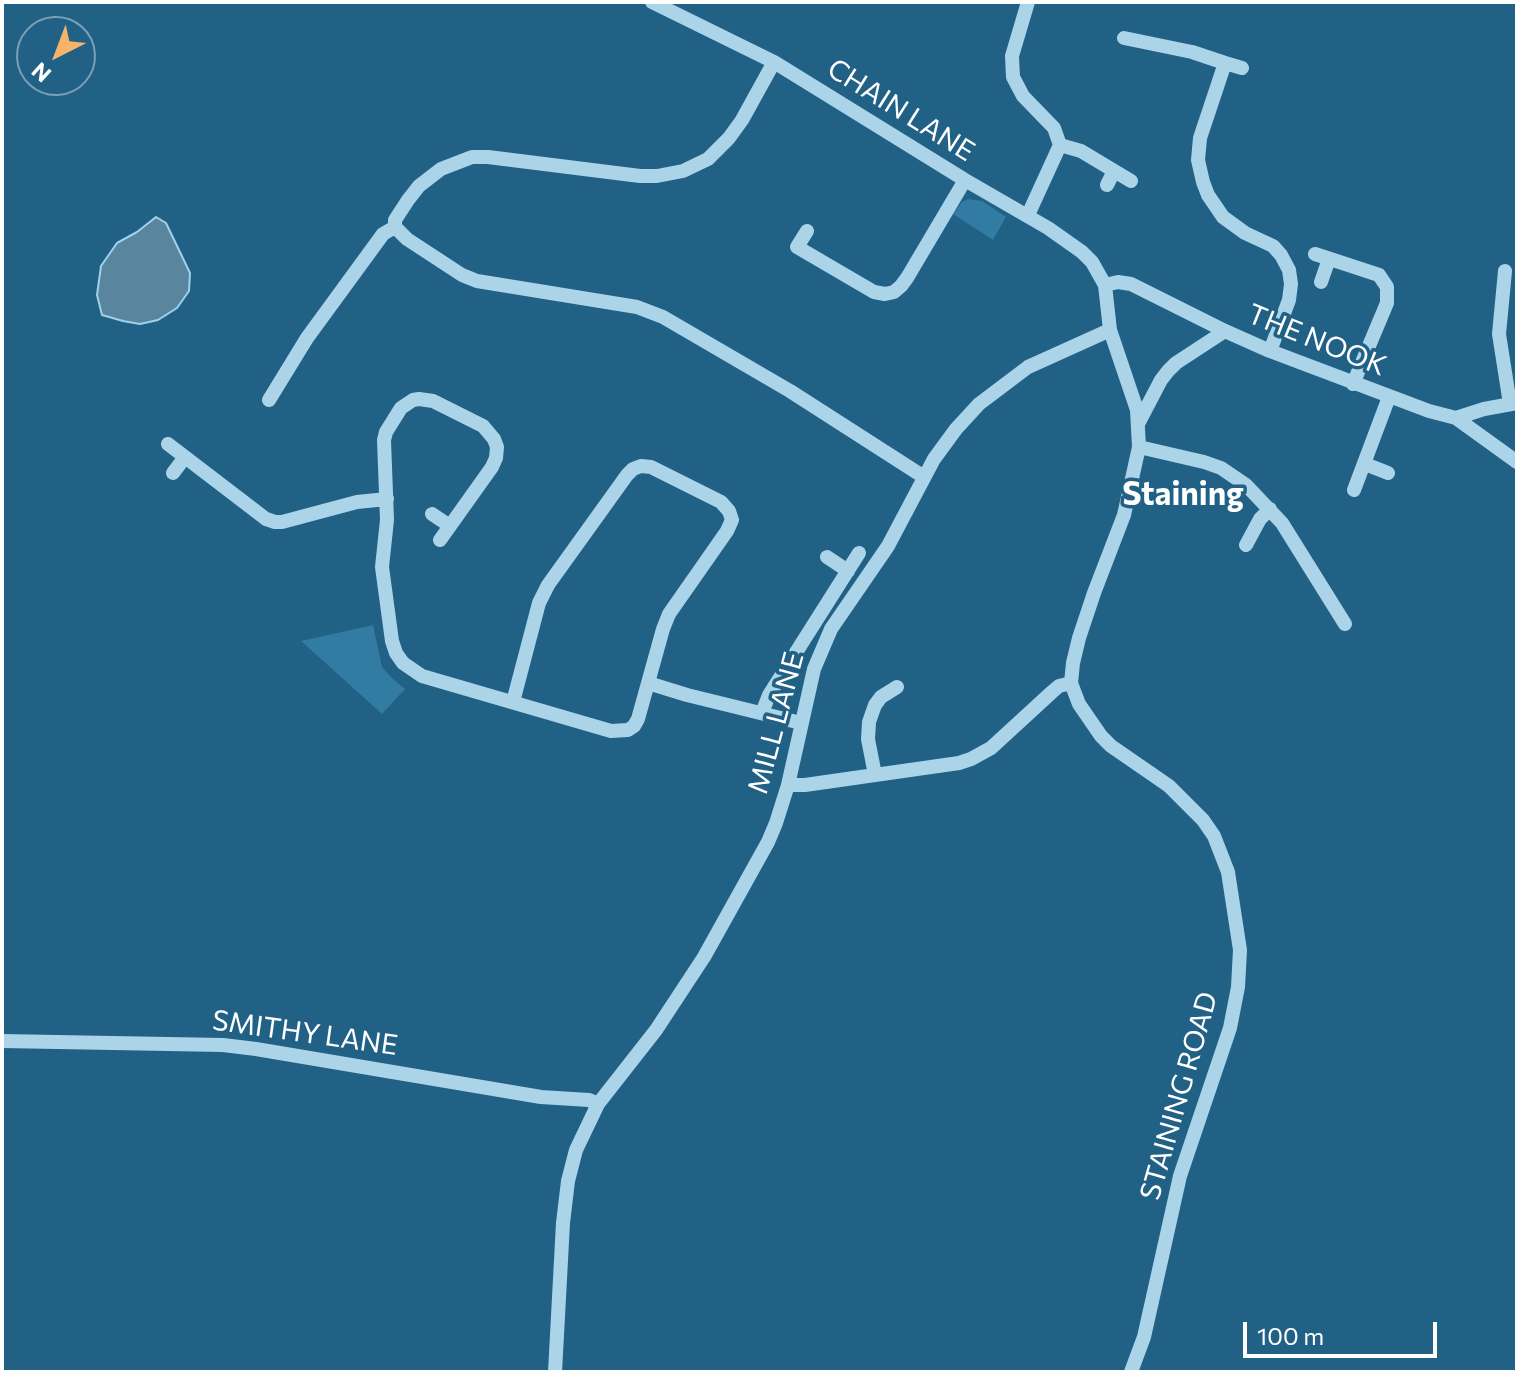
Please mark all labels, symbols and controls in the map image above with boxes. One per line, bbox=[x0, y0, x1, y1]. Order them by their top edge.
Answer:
north arrow bbox=[16, 16, 96, 96]
street label: CHAIN LANE bbox=[821, 52, 981, 168]
text: N bbox=[26, 57, 56, 88]
street label: THE NOOK bbox=[1243, 297, 1391, 383]
district label: Staining bbox=[1122, 475, 1244, 513]
street label: MILL LANE bbox=[741, 649, 811, 797]
street label: STAINING ROAD bbox=[1133, 988, 1225, 1204]
street label: SMITHY LANE bbox=[210, 1003, 400, 1063]
scale bar bbox=[1247, 1306, 1441, 1356]
text: 100 m bbox=[1257, 1321, 1324, 1350]

